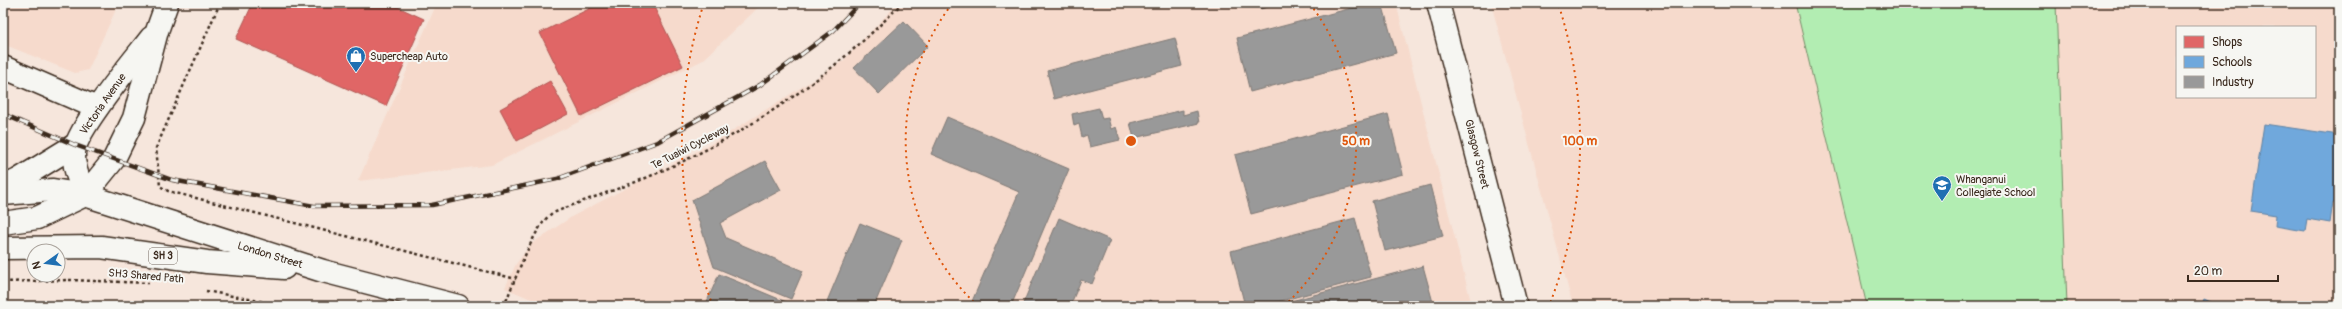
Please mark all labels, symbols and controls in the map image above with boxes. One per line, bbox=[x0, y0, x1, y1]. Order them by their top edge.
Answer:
legend bbox=[2176, 26, 2316, 98]
text: Shops bbox=[2212, 35, 2243, 50]
shop icon: Supercheap Auto bbox=[345, 45, 367, 73]
place label: Supercheap Auto bbox=[370, 50, 448, 63]
text: Schools bbox=[2212, 55, 2252, 70]
street label: Victoria Avenue bbox=[77, 70, 129, 137]
text: Industry bbox=[2212, 75, 2254, 90]
street label: Glasgow Street bbox=[1462, 118, 1492, 190]
street label: Te Tuaiwi Cycleway bbox=[649, 122, 731, 172]
centre of rings bbox=[1124, 134, 1138, 148]
text: 50 m bbox=[1342, 134, 1370, 149]
text: 100 m bbox=[1563, 134, 1598, 149]
place label: Whanganui Collegiate School bbox=[1956, 173, 2035, 199]
school or university icon: Whanganui Collegiate School bbox=[1931, 174, 1953, 202]
street label: London Street bbox=[236, 239, 305, 271]
north arrow bbox=[26, 243, 66, 283]
road number: SH 3 bbox=[149, 248, 177, 264]
scale bar bbox=[2188, 257, 2278, 283]
text: N bbox=[29, 260, 44, 270]
text: 20 m bbox=[2194, 264, 2223, 279]
street label: SH3 Shared Path bbox=[108, 266, 184, 286]

